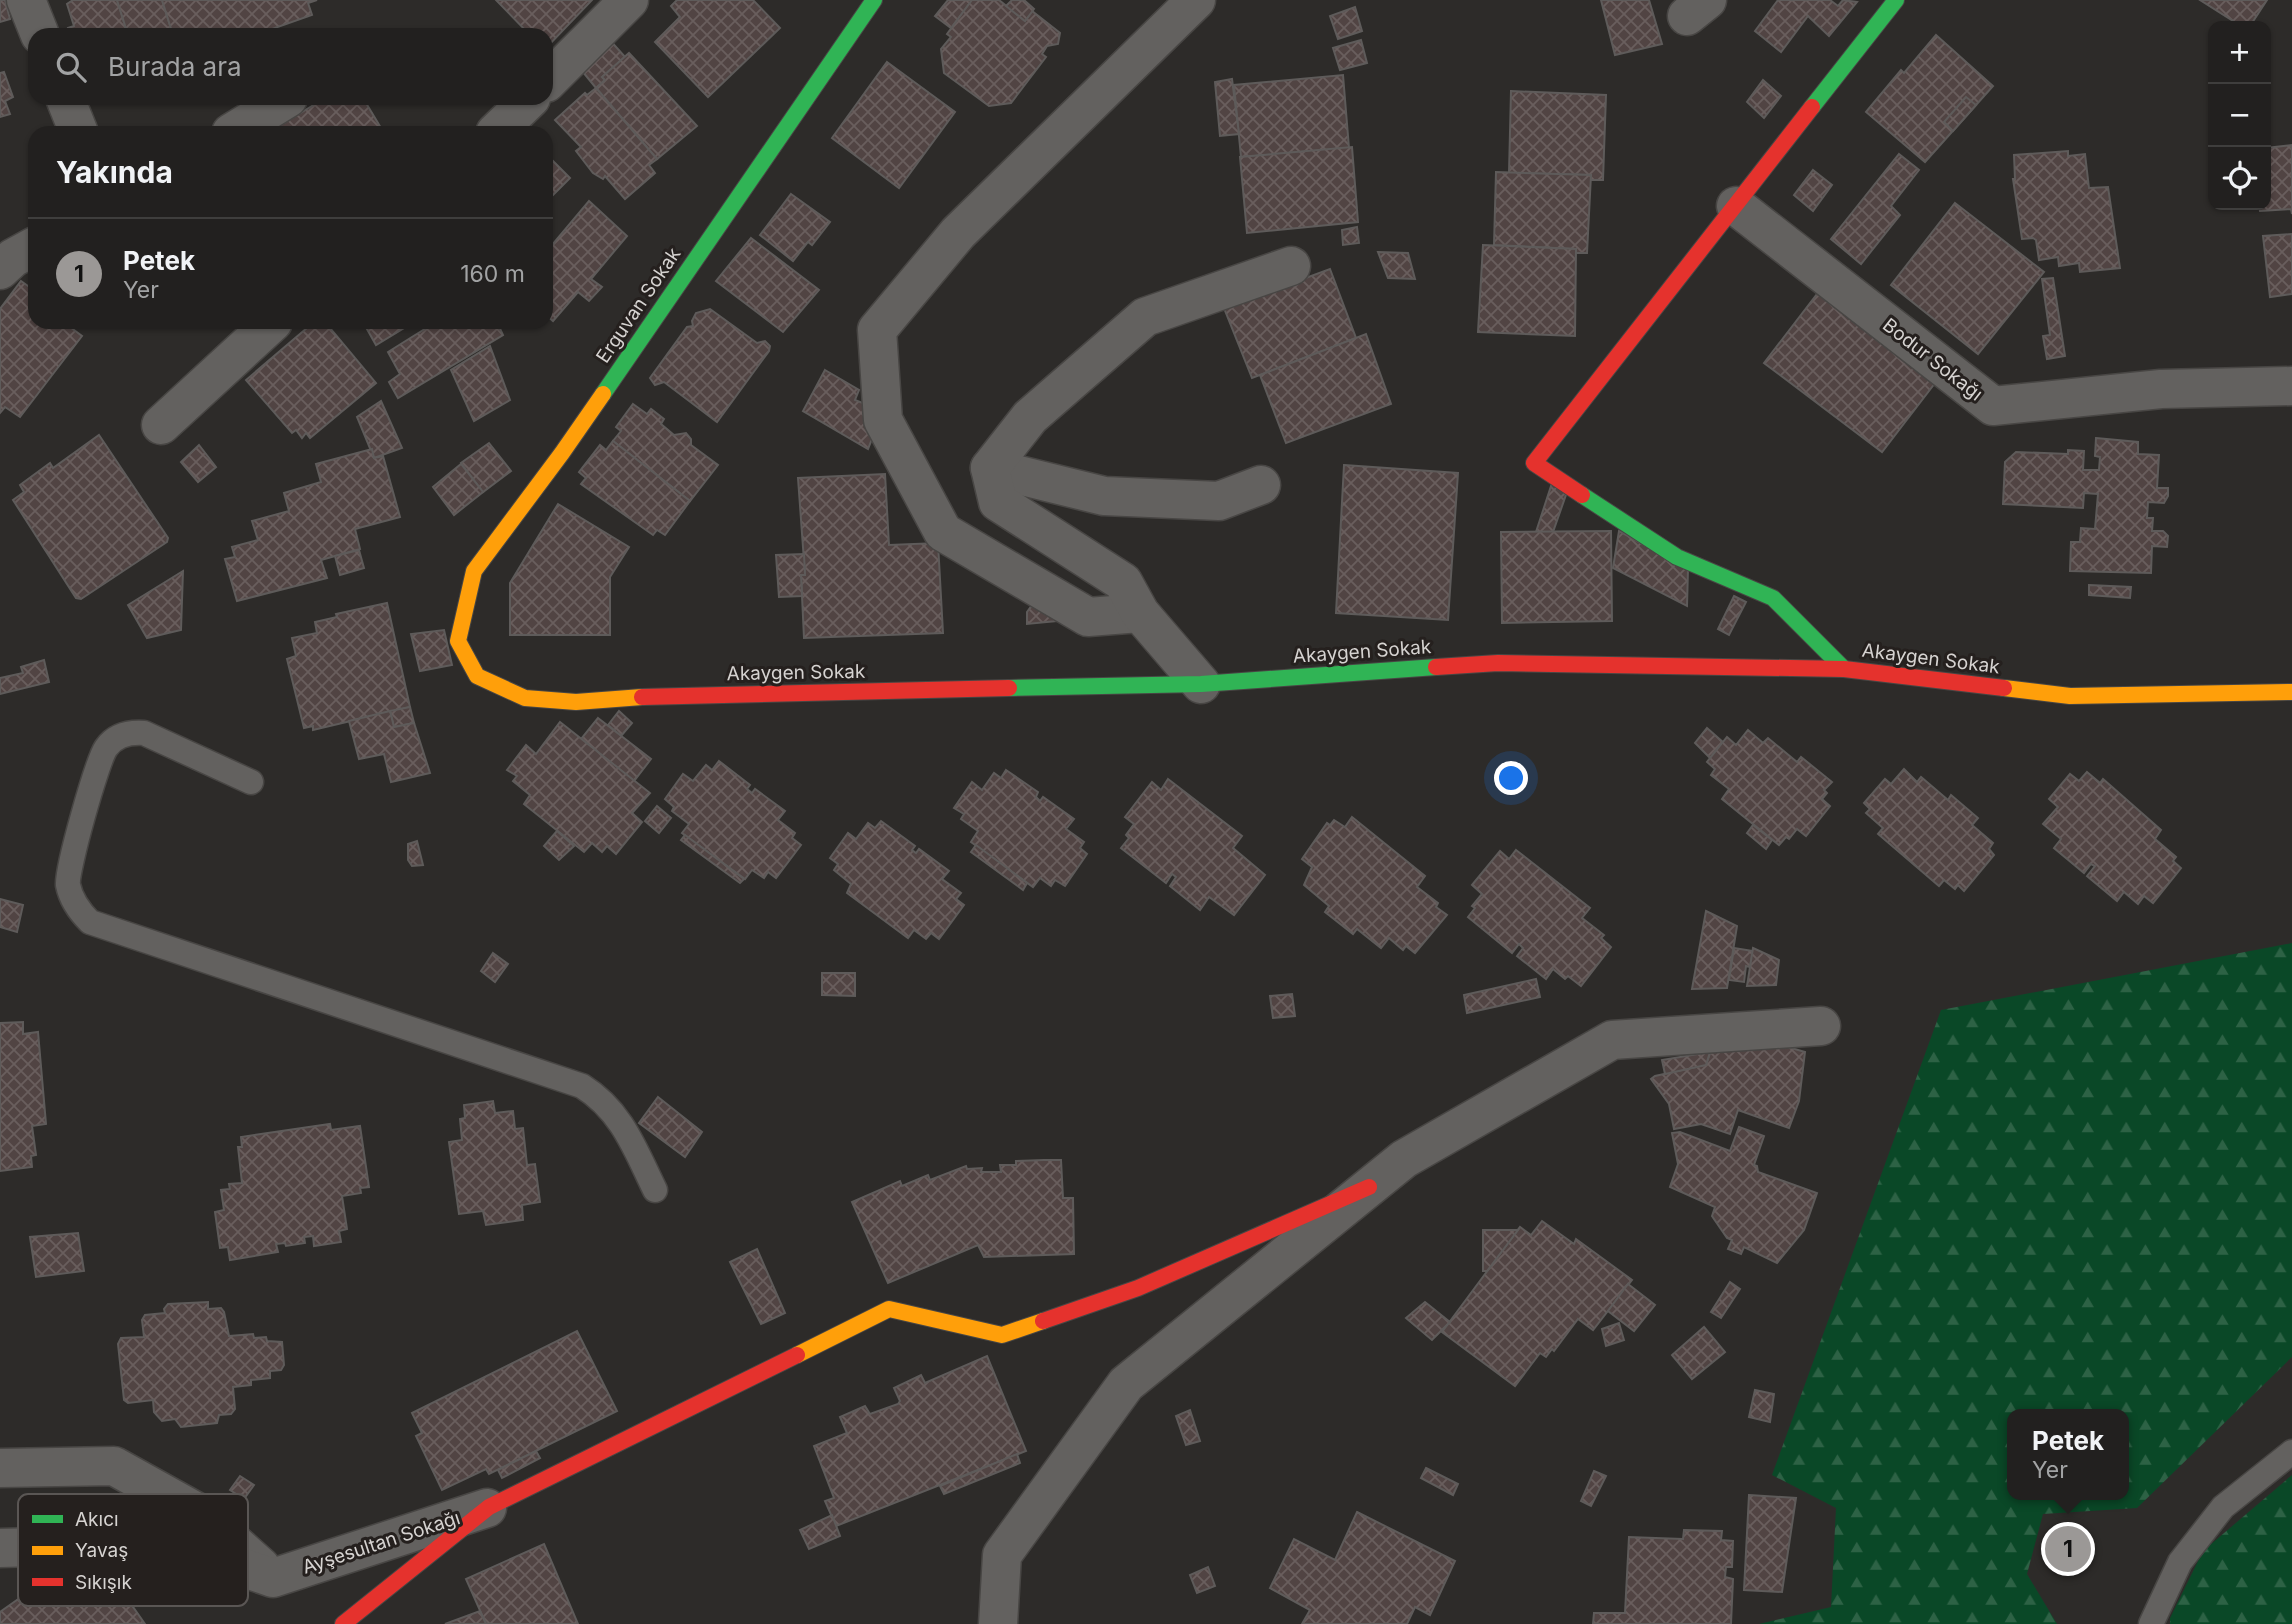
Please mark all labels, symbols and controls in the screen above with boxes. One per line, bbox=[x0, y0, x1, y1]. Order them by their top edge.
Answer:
map controls bbox=[2208, 21, 2271, 210]
button: + bbox=[2208, 21, 2271, 84]
search box bbox=[28, 28, 553, 105]
icon: search bbox=[52, 48, 90, 86]
text: Burada ara bbox=[108, 51, 242, 82]
button: − bbox=[2208, 84, 2271, 147]
button: locate bbox=[2208, 147, 2271, 210]
text: Yakında bbox=[56, 154, 173, 190]
street label: Erguvan Sokak bbox=[591, 243, 686, 367]
text: Petek bbox=[123, 245, 195, 276]
text: 1 bbox=[74, 260, 84, 288]
text: 160 m bbox=[460, 260, 525, 288]
text: Yer bbox=[123, 276, 159, 304]
street label: Bodur Sokağı bbox=[1878, 313, 1987, 405]
street label: Akaygen Sokak bbox=[1292, 635, 1433, 668]
street label: Akaygen Sokak bbox=[1861, 639, 2002, 678]
street label: Akaygen Sokak bbox=[726, 660, 866, 685]
your location bbox=[1494, 761, 1528, 795]
popup bbox=[2007, 1409, 2129, 1500]
text: Petek bbox=[2032, 1425, 2104, 1456]
text: Yer bbox=[2032, 1456, 2068, 1484]
legend bbox=[18, 1494, 248, 1606]
street label: Ayşesultan Sokağı bbox=[300, 1506, 463, 1579]
text: Akıcı bbox=[75, 1508, 119, 1531]
pin: 1 bbox=[2045, 1523, 2091, 1575]
text: Yavaş bbox=[75, 1539, 128, 1562]
text: Sıkışık bbox=[75, 1571, 132, 1594]

